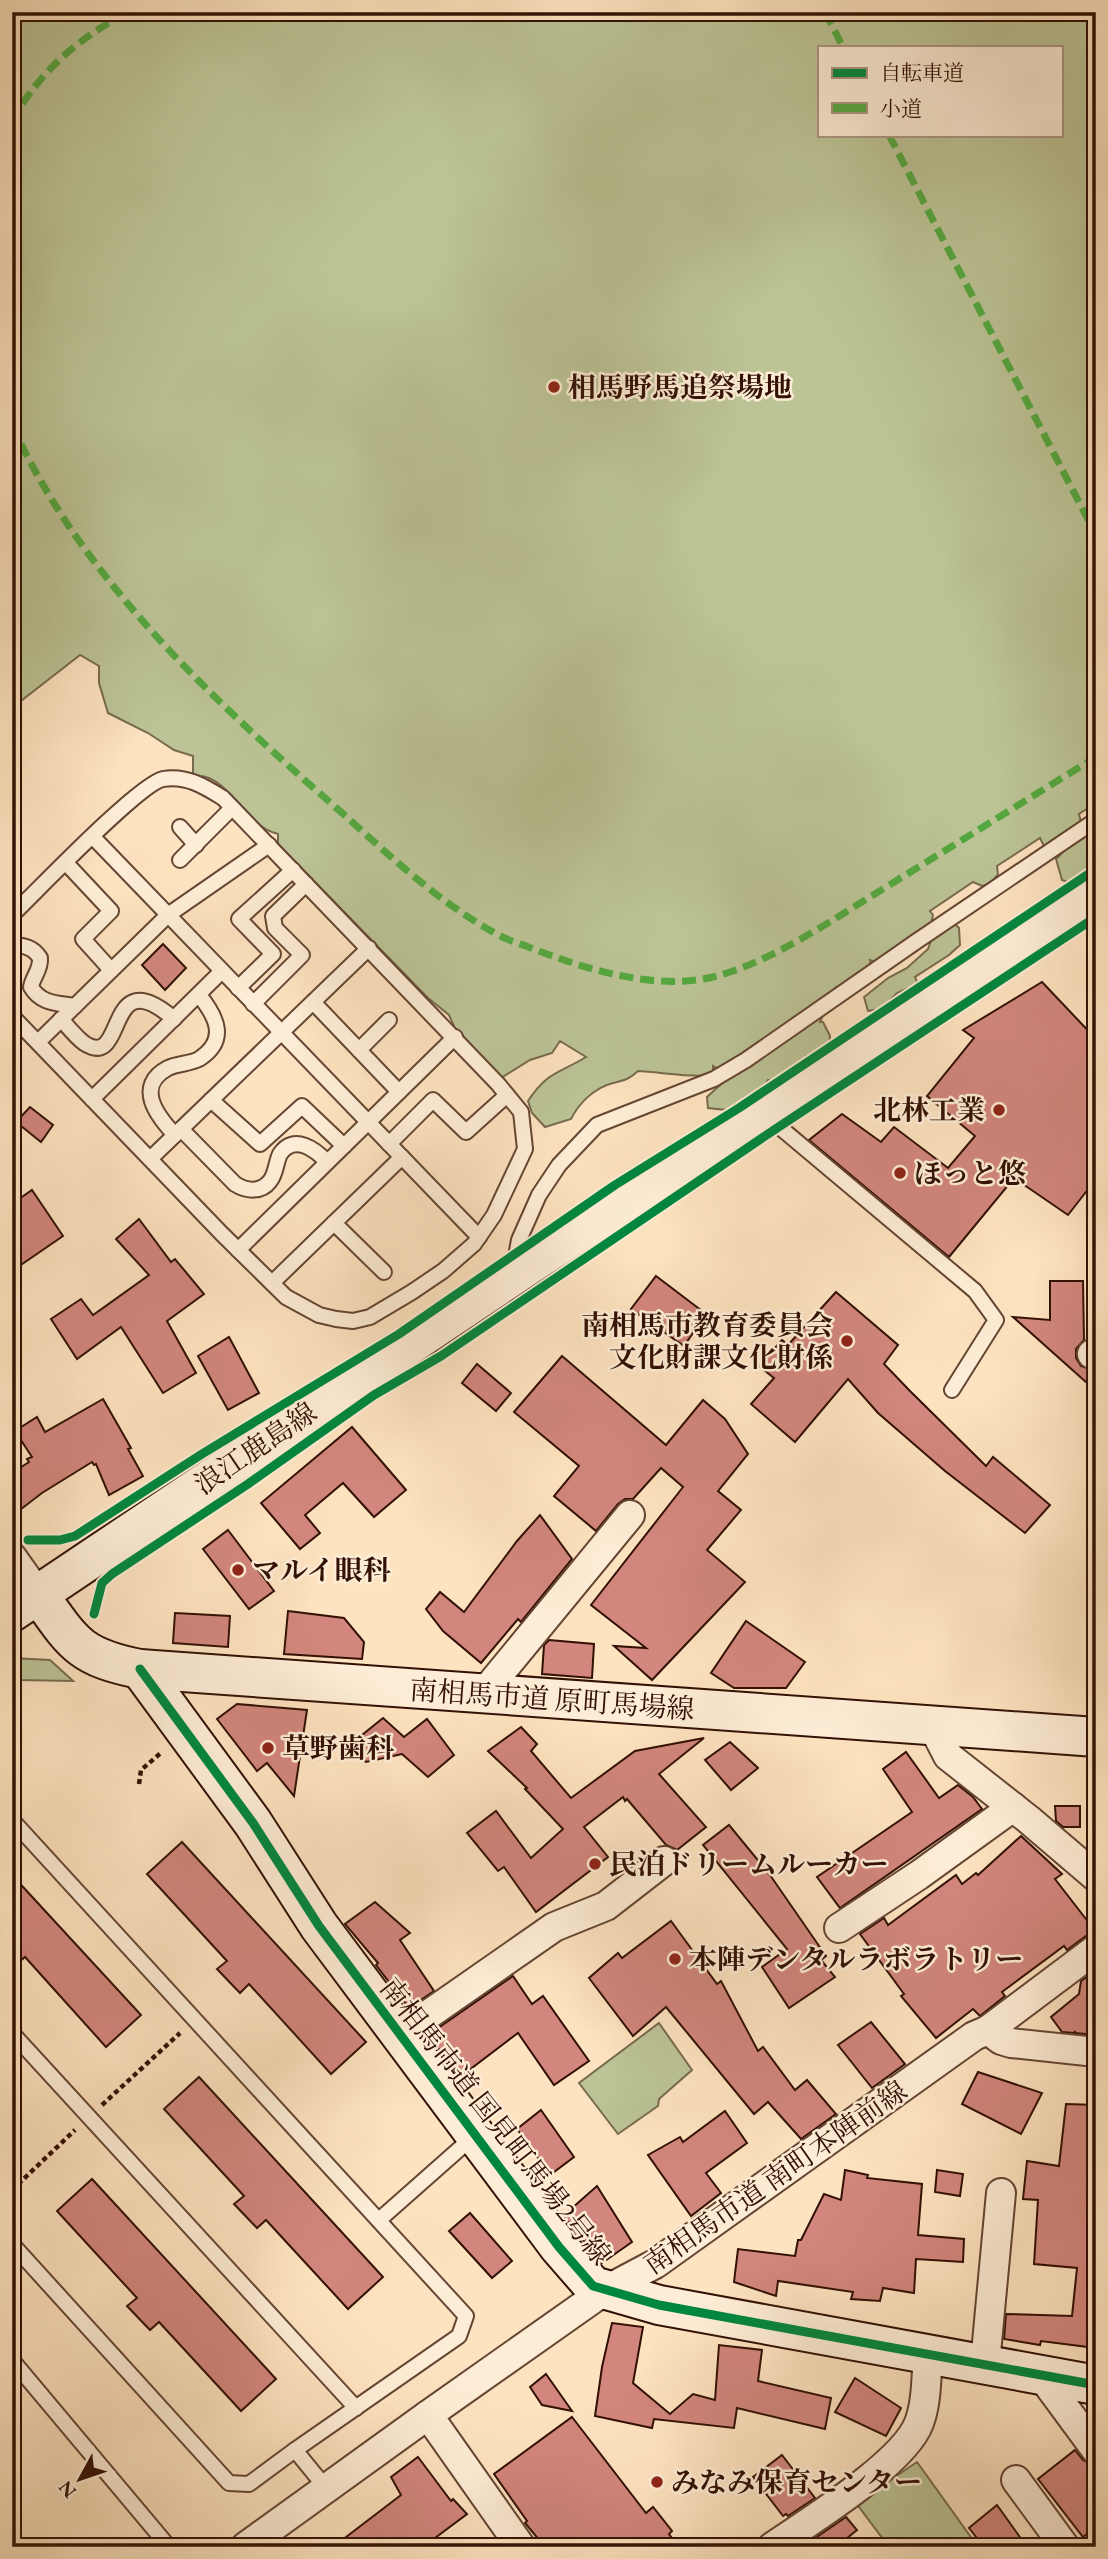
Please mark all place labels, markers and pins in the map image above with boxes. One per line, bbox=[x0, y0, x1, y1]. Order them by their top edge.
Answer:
place label: 相馬野馬追祭場地 bbox=[568, 369, 792, 405]
marker: 相馬野馬追祭場地 bbox=[546, 379, 562, 395]
place label: 北林工業 bbox=[873, 1092, 985, 1128]
marker: 北林工業 bbox=[991, 1102, 1007, 1118]
place label: ほっと悠 bbox=[914, 1155, 1026, 1191]
marker: ほっと悠 bbox=[892, 1165, 908, 1181]
place label: 南相馬市教育委員会 文化財課文化財係 bbox=[581, 1307, 833, 1375]
marker: 南相馬市教育委員会 文化財課文化財係 bbox=[839, 1333, 855, 1349]
place label: マルイ眼科 bbox=[252, 1552, 392, 1588]
marker: マルイ眼科 bbox=[230, 1562, 246, 1578]
place label: 草野歯科 bbox=[282, 1730, 395, 1766]
marker: 草野歯科 bbox=[260, 1740, 276, 1756]
place label: 民泊ドリームルーカー bbox=[609, 1846, 888, 1882]
marker: 民泊ドリームルーカー bbox=[587, 1856, 603, 1872]
place label: 本陣デンタルラボラトリー bbox=[689, 1941, 1023, 1977]
marker: 本陣デンタルラボラトリー bbox=[667, 1951, 683, 1967]
place label: みなみ保育センター bbox=[671, 2464, 922, 2500]
marker: みなみ保育センター bbox=[649, 2474, 665, 2490]

